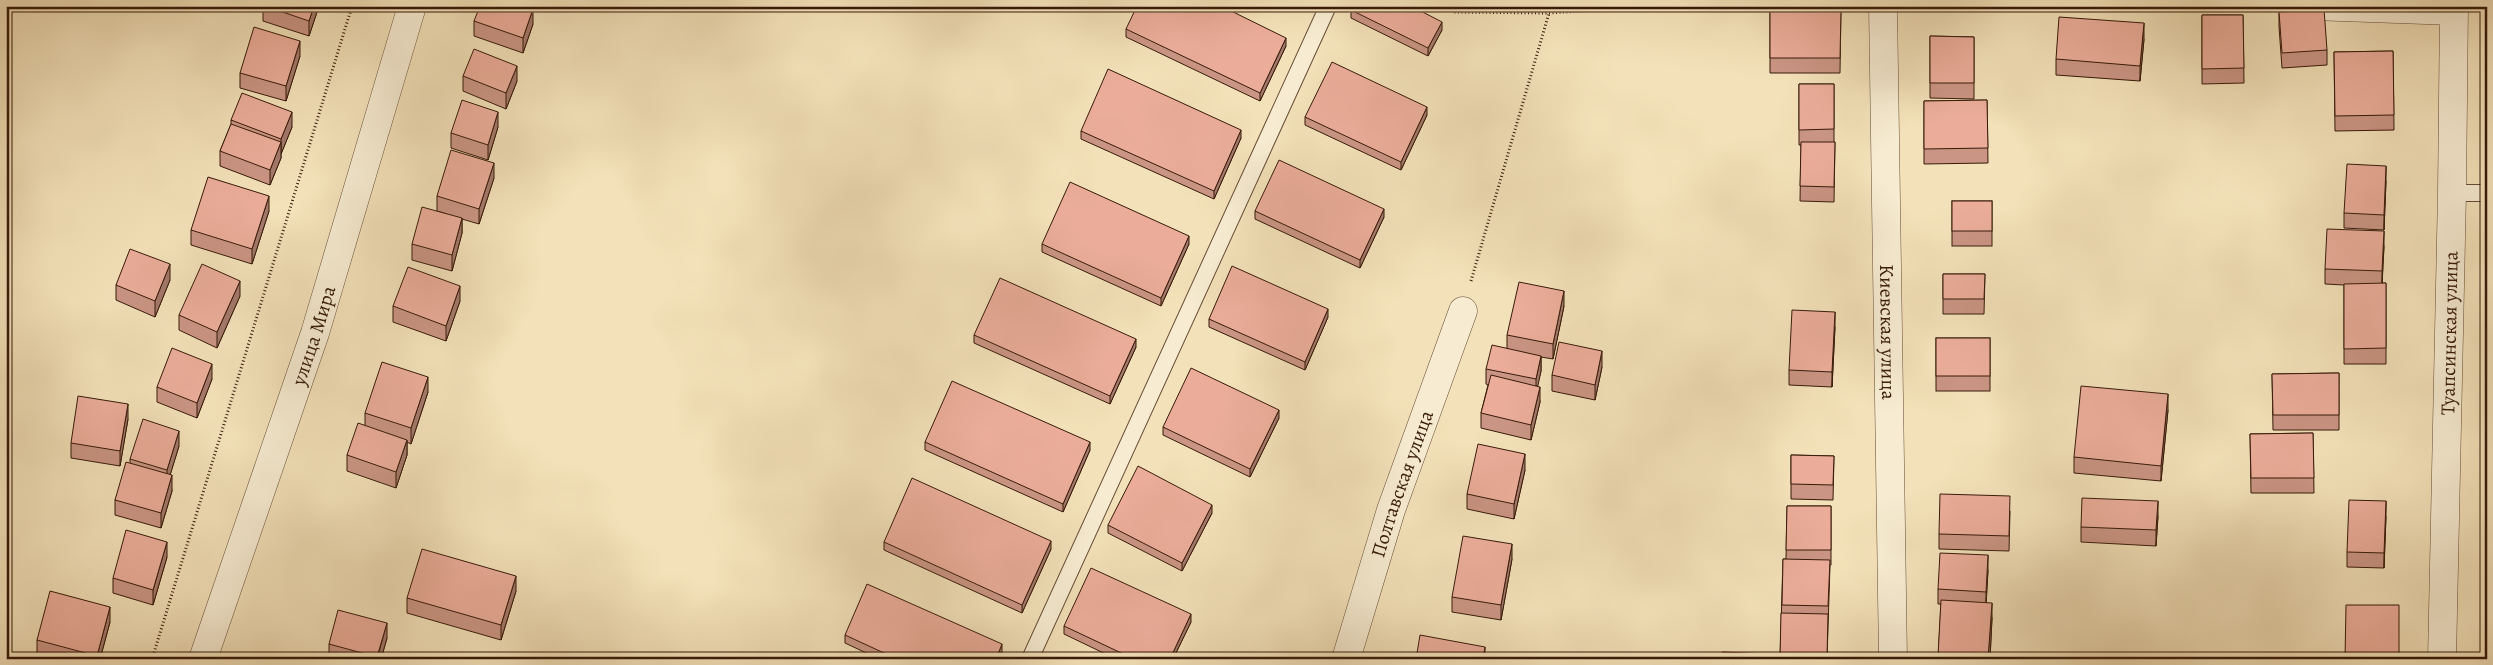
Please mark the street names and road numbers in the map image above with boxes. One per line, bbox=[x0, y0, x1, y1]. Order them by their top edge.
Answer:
street label: Туапсинская улица bbox=[2434, 250, 2464, 415]
street label: Киевская улица bbox=[1873, 264, 1903, 401]
street label: улица Мира bbox=[284, 281, 342, 390]
street label: Полтавская улица bbox=[1364, 406, 1440, 561]

